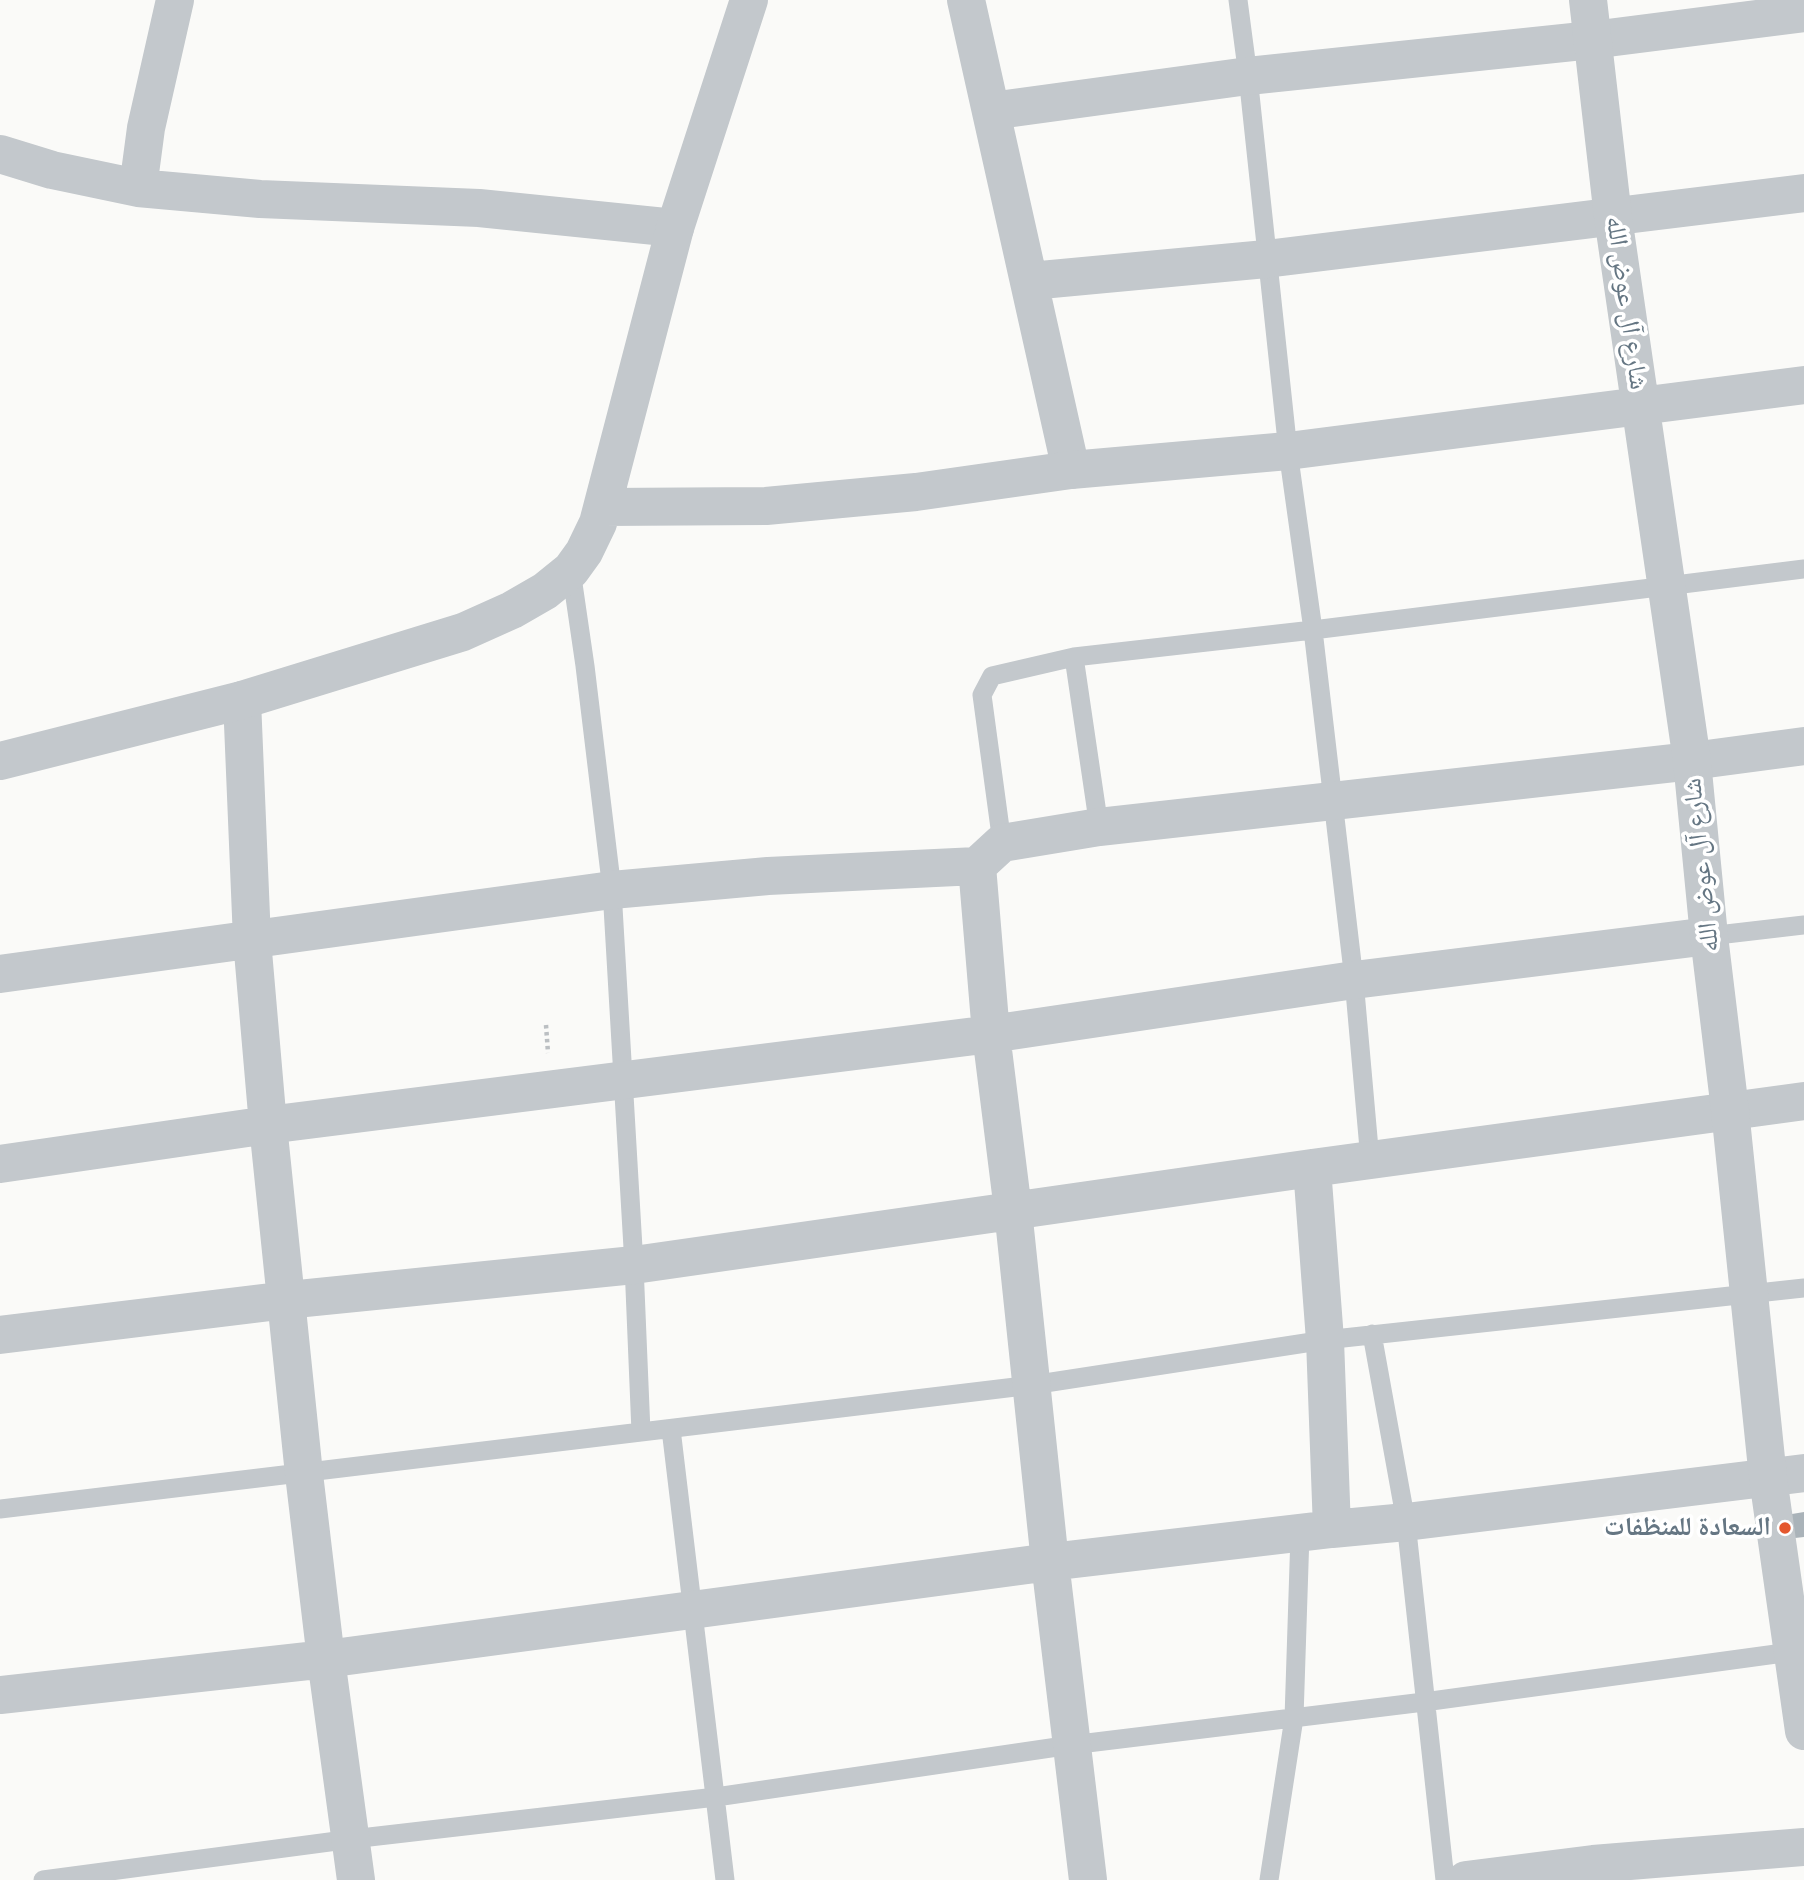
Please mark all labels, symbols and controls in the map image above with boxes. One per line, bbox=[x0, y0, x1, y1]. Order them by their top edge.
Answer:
street label: شارع آل عوض الله bbox=[1598, 214, 1654, 392]
street label: شارع آل عوض الله bbox=[1677, 776, 1727, 954]
place label: السعادة للمنظفات bbox=[1604, 1512, 1771, 1544]
marker: السعادة للمنظفات bbox=[1777, 1520, 1793, 1536]

